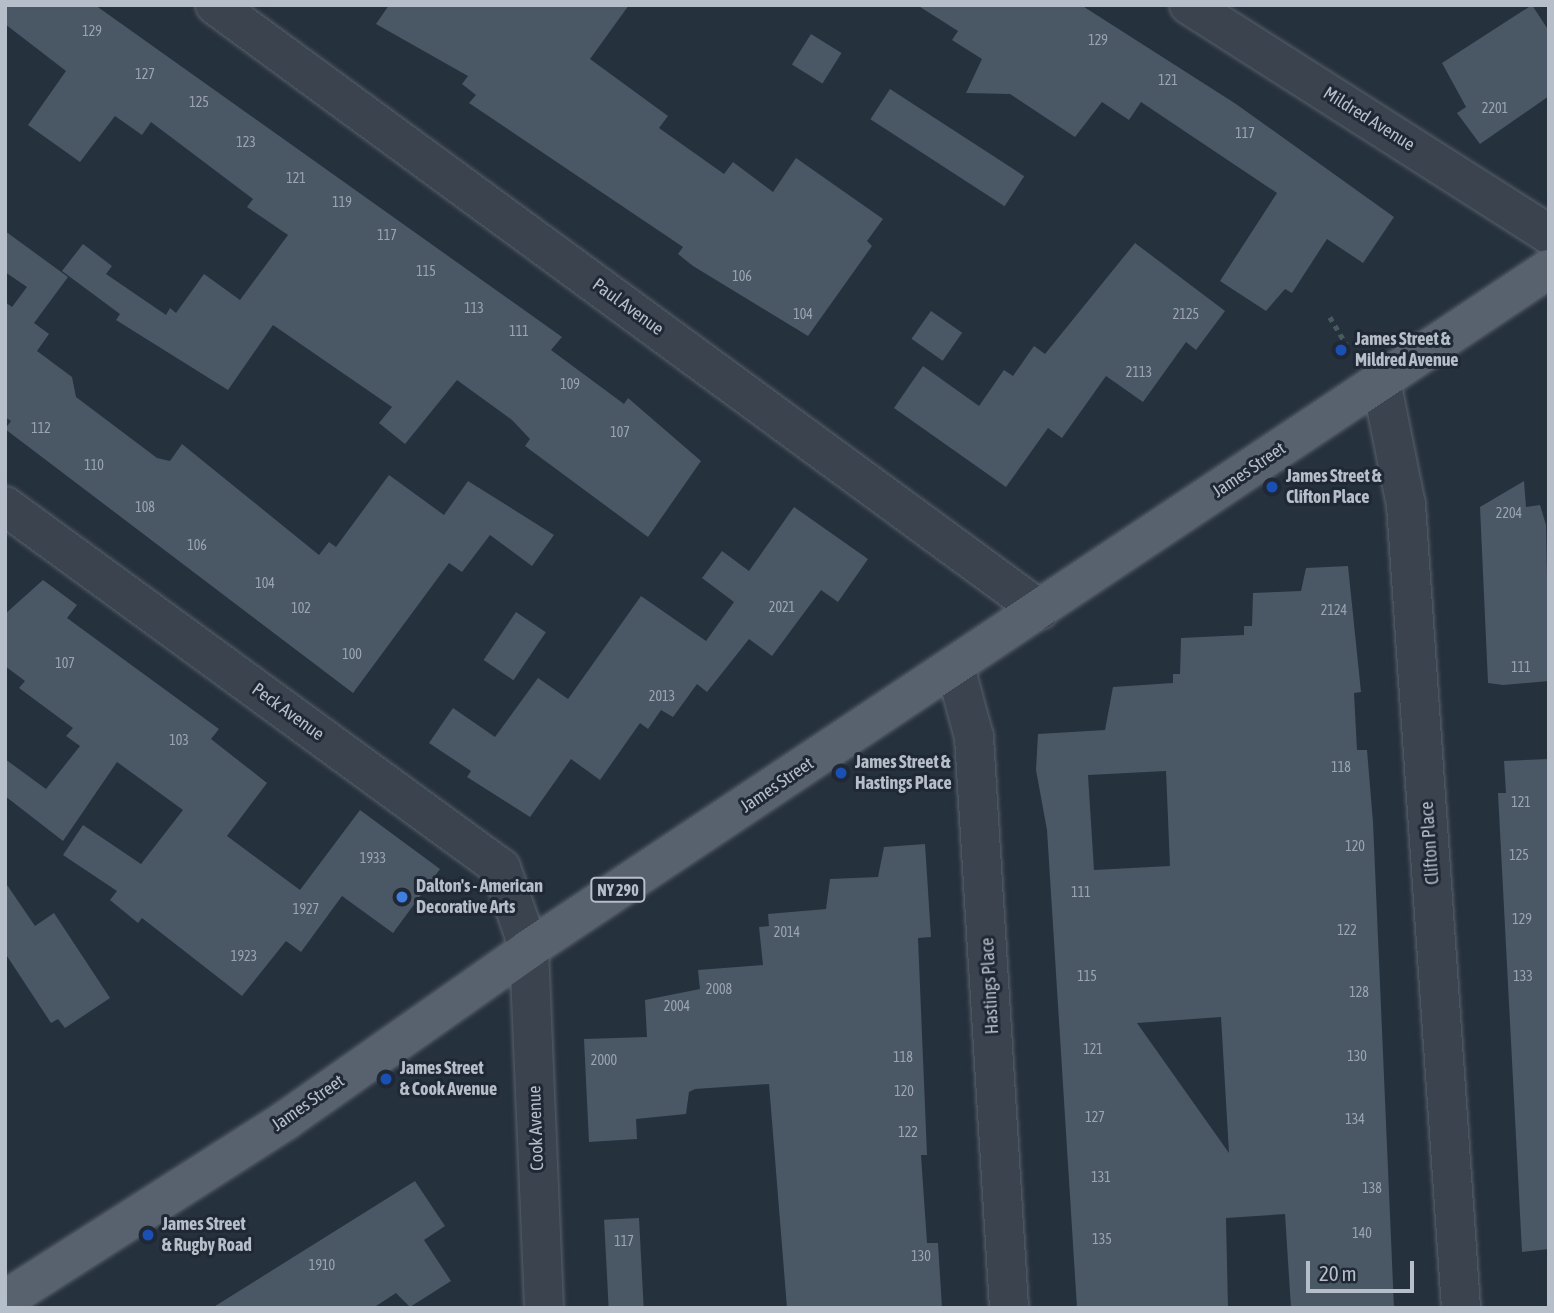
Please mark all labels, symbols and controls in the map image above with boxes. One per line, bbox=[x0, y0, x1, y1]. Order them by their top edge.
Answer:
house number: 129 bbox=[82, 23, 102, 39]
house number: 129 bbox=[1088, 32, 1108, 48]
house number: 127 bbox=[135, 66, 155, 82]
house number: 121 bbox=[1158, 72, 1178, 88]
street label: Mildred Avenue bbox=[1319, 82, 1419, 156]
house number: 125 bbox=[189, 94, 209, 110]
house number: 2201 bbox=[1482, 100, 1508, 116]
house number: 117 bbox=[1235, 125, 1255, 141]
house number: 123 bbox=[236, 134, 256, 150]
house number: 121 bbox=[286, 170, 306, 186]
house number: 119 bbox=[332, 194, 352, 210]
house number: 117 bbox=[377, 227, 397, 243]
house number: 115 bbox=[416, 263, 436, 279]
house number: 106 bbox=[732, 268, 752, 284]
street label: Paul Avenue bbox=[588, 274, 668, 340]
house number: 113 bbox=[464, 300, 484, 316]
house number: 104 bbox=[793, 306, 813, 322]
house number: 2125 bbox=[1173, 306, 1199, 322]
house number: 111 bbox=[509, 323, 529, 339]
place label: James Street & Mildred Avenue bbox=[1355, 329, 1459, 372]
marker: James Street & Mildred Avenue bbox=[1333, 342, 1349, 358]
house number: 2113 bbox=[1126, 364, 1152, 380]
house number: 109 bbox=[560, 376, 580, 392]
house number: 112 bbox=[31, 420, 51, 436]
house number: 107 bbox=[610, 424, 630, 440]
street label: James Street bbox=[1208, 438, 1290, 502]
house number: 110 bbox=[84, 457, 104, 473]
place label: James Street & Clifton Place bbox=[1286, 466, 1381, 508]
marker: James Street & Clifton Place bbox=[1264, 479, 1280, 495]
house number: 108 bbox=[135, 499, 155, 515]
house number: 2204 bbox=[1496, 505, 1522, 521]
house number: 106 bbox=[187, 537, 207, 553]
house number: 104 bbox=[255, 575, 275, 591]
house number: 2021 bbox=[769, 599, 795, 615]
house number: 102 bbox=[291, 600, 311, 616]
house number: 2124 bbox=[1321, 602, 1347, 618]
house number: 100 bbox=[342, 646, 362, 662]
house number: 107 bbox=[55, 655, 75, 671]
house number: 111 bbox=[1511, 659, 1531, 675]
street label: Peck Avenue bbox=[248, 679, 328, 745]
house number: 2013 bbox=[649, 688, 675, 704]
house number: 103 bbox=[169, 732, 189, 748]
place label: James Street & Hastings Place bbox=[855, 752, 952, 794]
street label: James Street bbox=[736, 753, 818, 817]
house number: 118 bbox=[1331, 759, 1351, 775]
marker: James Street & Hastings Place bbox=[833, 765, 849, 781]
house number: 121 bbox=[1511, 794, 1531, 810]
street label: Clifton Place bbox=[1416, 801, 1444, 885]
house number: 120 bbox=[1345, 838, 1365, 854]
house number: 125 bbox=[1509, 847, 1529, 863]
house number: 1933 bbox=[360, 850, 386, 866]
place label: Dalton's - American Decorative Arts bbox=[416, 876, 543, 918]
road number: NY 290 bbox=[590, 877, 646, 902]
house number: 111 bbox=[1071, 884, 1091, 900]
marker: Dalton's - American Decorative Arts bbox=[394, 889, 410, 905]
house number: 1927 bbox=[293, 901, 319, 917]
house number: 129 bbox=[1512, 911, 1532, 927]
house number: 122 bbox=[1337, 922, 1357, 938]
house number: 2014 bbox=[774, 924, 800, 940]
street label: Hastings Place bbox=[977, 937, 1003, 1035]
house number: 1923 bbox=[231, 948, 257, 964]
house number: 115 bbox=[1077, 968, 1097, 984]
house number: 133 bbox=[1513, 968, 1533, 984]
house number: 2008 bbox=[706, 981, 732, 997]
house number: 128 bbox=[1349, 984, 1369, 1000]
house number: 2004 bbox=[664, 998, 690, 1014]
house number: 121 bbox=[1083, 1041, 1103, 1057]
house number: 130 bbox=[1347, 1048, 1367, 1064]
house number: 118 bbox=[893, 1049, 913, 1065]
house number: 2000 bbox=[591, 1052, 617, 1068]
place label: James Street & Cook Avenue bbox=[400, 1058, 497, 1100]
street label: James Street bbox=[268, 1070, 348, 1136]
marker: James Street & Cook Avenue bbox=[378, 1071, 394, 1087]
house number: 120 bbox=[894, 1083, 914, 1099]
street label: Cook Avenue bbox=[524, 1085, 548, 1171]
house number: 127 bbox=[1085, 1109, 1105, 1125]
house number: 134 bbox=[1345, 1111, 1365, 1127]
house number: 122 bbox=[898, 1124, 918, 1140]
house number: 131 bbox=[1091, 1169, 1111, 1185]
house number: 138 bbox=[1362, 1180, 1382, 1196]
place label: James Street & Rugby Road bbox=[162, 1214, 252, 1256]
house number: 140 bbox=[1352, 1225, 1372, 1241]
marker: James Street & Rugby Road bbox=[140, 1227, 156, 1243]
house number: 135 bbox=[1092, 1231, 1112, 1247]
house number: 117 bbox=[614, 1233, 634, 1249]
scale bar bbox=[1309, 1246, 1418, 1290]
house number: 130 bbox=[911, 1248, 931, 1264]
house number: 1910 bbox=[309, 1257, 335, 1273]
text: 20 m bbox=[1319, 1261, 1357, 1285]

